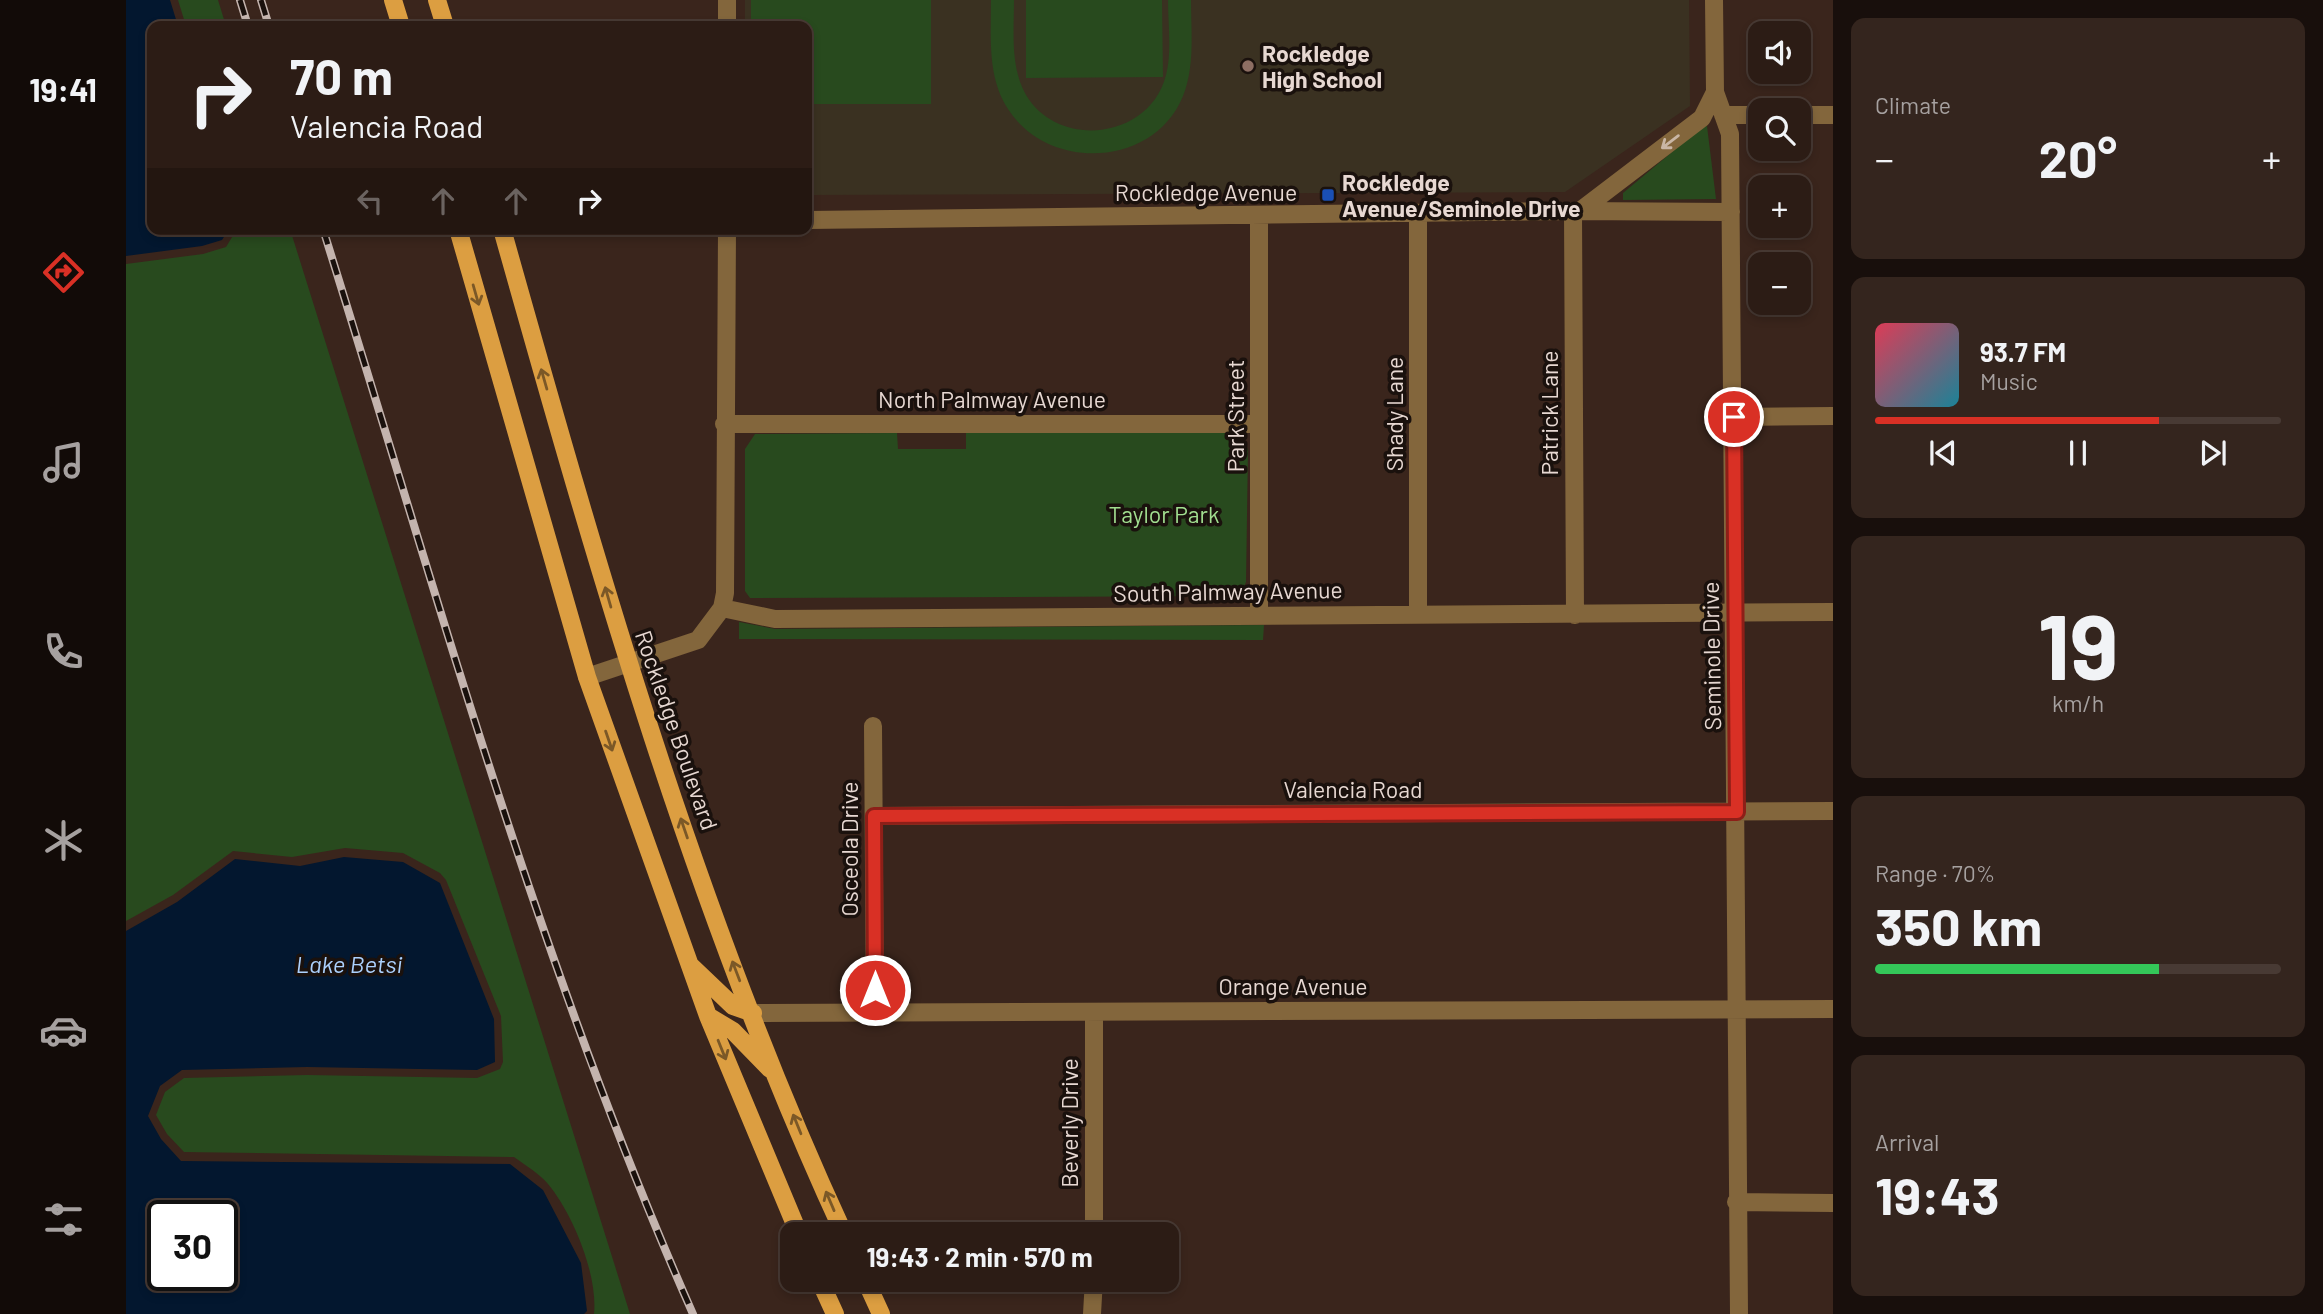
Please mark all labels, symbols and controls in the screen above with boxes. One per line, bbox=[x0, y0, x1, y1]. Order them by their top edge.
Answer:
map controls bbox=[1748, 21, 1811, 315]
button: sound bbox=[1748, 21, 1811, 84]
place label: Rockledge High School bbox=[1262, 39, 1382, 93]
text: 70 m bbox=[290, 46, 393, 105]
icon: right bbox=[175, 49, 266, 140]
marker: Rockledge High School bbox=[1240, 58, 1256, 74]
text: 19:41 bbox=[29, 70, 97, 108]
text: Climate bbox=[1875, 91, 1951, 119]
button: search bbox=[1748, 98, 1811, 161]
text: Valencia Road bbox=[290, 106, 483, 144]
text: 20° bbox=[2039, 126, 2117, 188]
one-way arrow bbox=[1662, 134, 1680, 149]
text: − bbox=[1875, 135, 1894, 181]
text: + bbox=[2262, 135, 2281, 181]
place label: Rockledge Avenue/Seminole Drive bbox=[1342, 168, 1581, 222]
button: + bbox=[1748, 175, 1811, 238]
street label: Rockledge Avenue bbox=[1115, 178, 1297, 206]
icon: left bbox=[351, 182, 389, 220]
icon: ahead bbox=[424, 182, 462, 220]
icon: ahead bbox=[497, 182, 535, 220]
icon: right bbox=[570, 182, 608, 220]
marker: Rockledge Avenue/Seminole Drive bbox=[1320, 187, 1336, 203]
icon: directions bbox=[39, 248, 88, 297]
button: − bbox=[1748, 252, 1811, 315]
one-way arrow bbox=[471, 284, 484, 306]
text: 93.7 FM bbox=[1980, 336, 2066, 367]
street label: Patrick Lane bbox=[1535, 350, 1563, 476]
street label: Shady Lane bbox=[1380, 357, 1408, 471]
street label: Park Street bbox=[1221, 360, 1249, 472]
text: Music bbox=[1980, 367, 2038, 395]
one-way arrow bbox=[537, 368, 550, 390]
street label: North Palmway Avenue bbox=[878, 385, 1106, 413]
pin bbox=[1704, 387, 1764, 447]
icon: arrive bbox=[1715, 398, 1753, 436]
icon: previous bbox=[1924, 434, 1962, 472]
icon: pause bbox=[2059, 434, 2097, 472]
icon: next bbox=[2194, 434, 2232, 472]
icon: music bbox=[39, 438, 88, 487]
park label: Taylor Park bbox=[1109, 500, 1219, 528]
street label: South Palmway Avenue bbox=[1113, 575, 1343, 607]
street label: Seminole Drive bbox=[1696, 581, 1726, 731]
one-way arrow bbox=[600, 586, 613, 608]
text: 19 bbox=[2038, 589, 2118, 698]
icon: phone bbox=[39, 627, 88, 676]
street label: Rockledge Boulevard bbox=[630, 627, 724, 833]
text: km/h bbox=[2052, 689, 2104, 717]
one-way arrow bbox=[604, 730, 616, 752]
street label: Valencia Road bbox=[1283, 775, 1423, 803]
street label: Osceola Drive bbox=[835, 782, 863, 916]
icon: climate bbox=[39, 816, 88, 865]
one-way arrow bbox=[677, 817, 689, 839]
text: Range · 70% bbox=[1875, 859, 1995, 887]
text: 350 km bbox=[1875, 894, 2042, 956]
water label: Lake Betsi bbox=[296, 949, 402, 978]
position arrow bbox=[838, 953, 912, 1027]
one-way arrow bbox=[729, 961, 742, 982]
street label: Orange Avenue bbox=[1218, 972, 1368, 1000]
icon: car bbox=[39, 1006, 88, 1055]
one-way arrow bbox=[716, 1039, 729, 1061]
street label: Beverly Drive bbox=[1055, 1058, 1083, 1188]
one-way arrow bbox=[790, 1114, 803, 1135]
text: Arrival bbox=[1875, 1128, 1939, 1156]
text: 19:43 bbox=[1875, 1163, 2000, 1225]
one-way arrow bbox=[822, 1191, 835, 1212]
icon: filters bbox=[39, 1195, 88, 1244]
speed limit sign: 30 bbox=[147, 1200, 238, 1291]
text: 19:43 · 2 min · 570 m bbox=[866, 1241, 1093, 1272]

